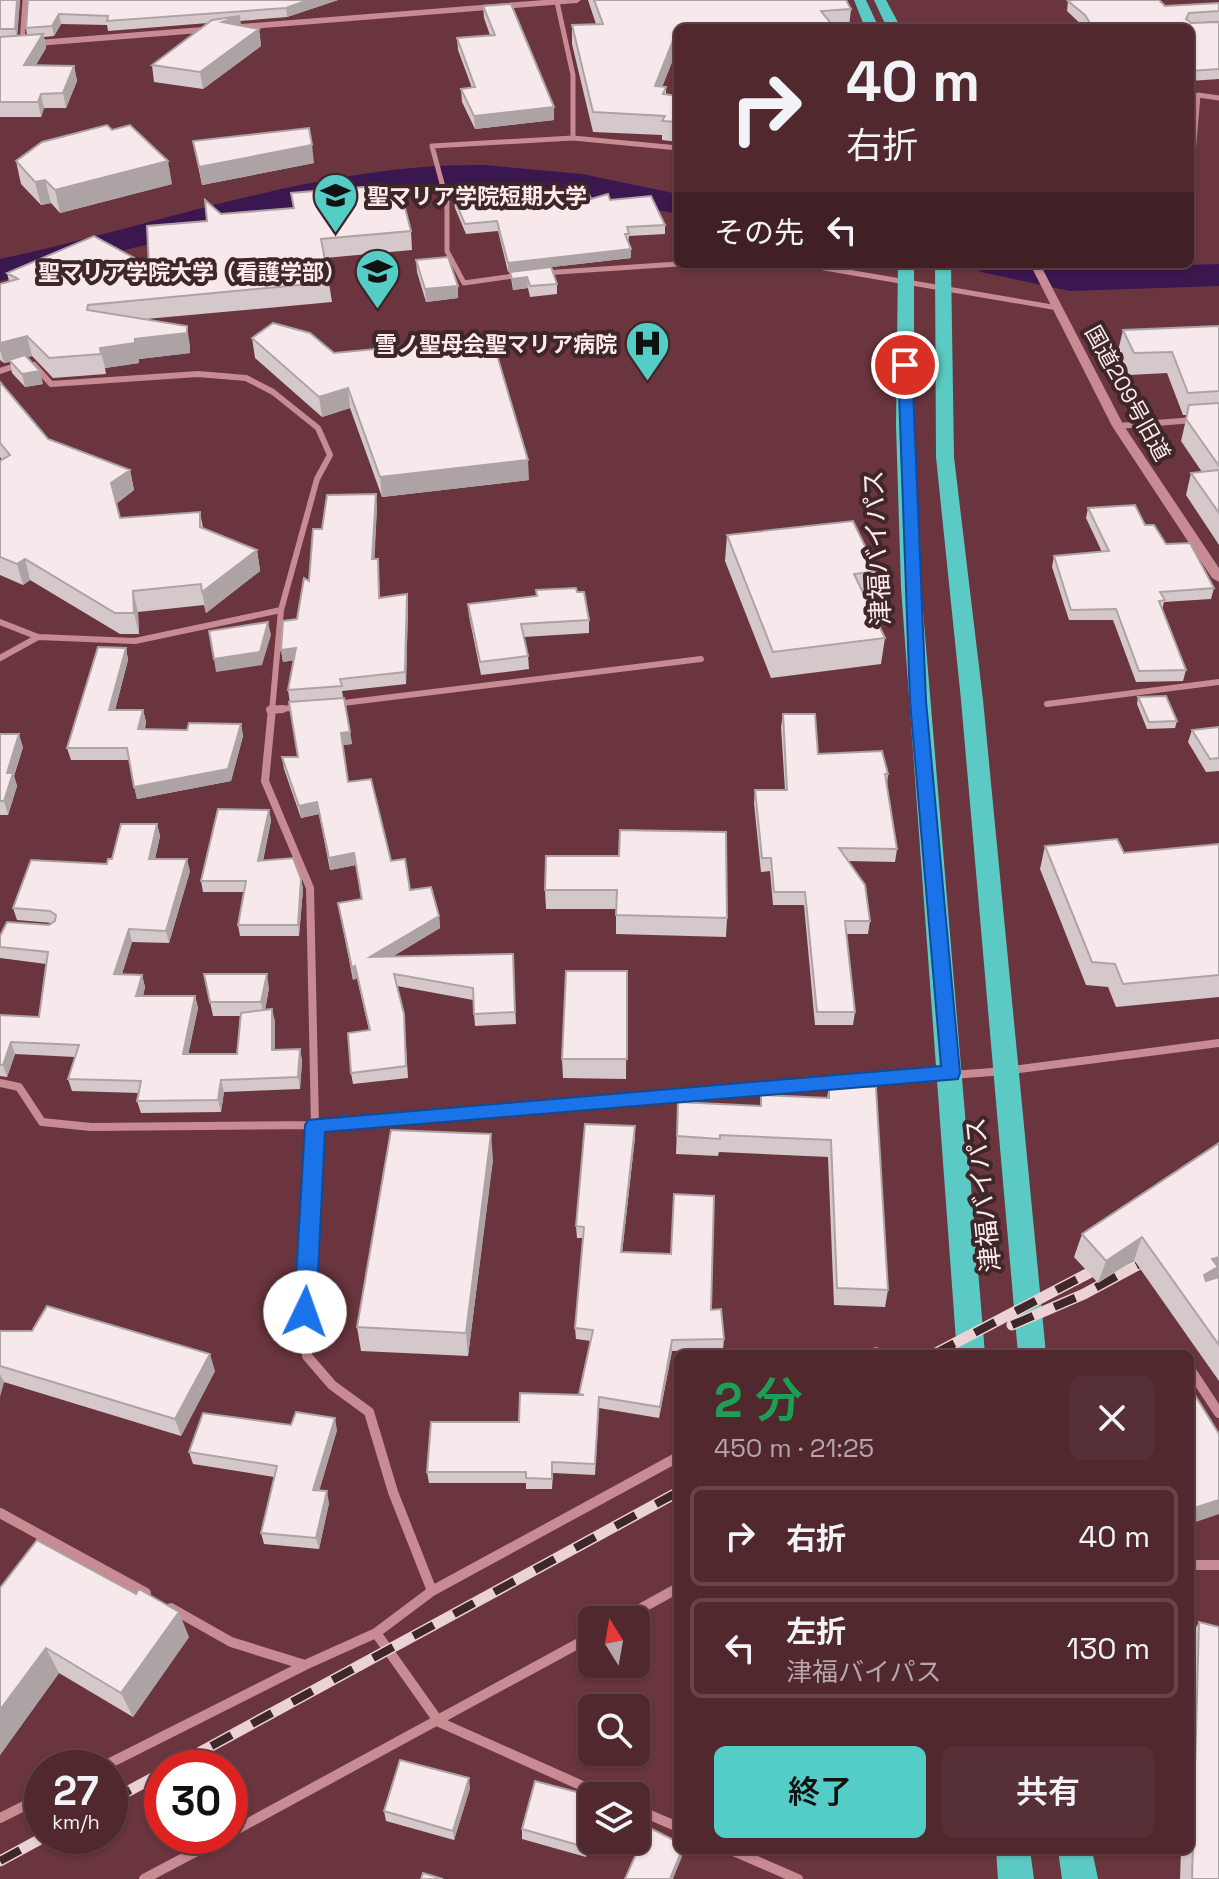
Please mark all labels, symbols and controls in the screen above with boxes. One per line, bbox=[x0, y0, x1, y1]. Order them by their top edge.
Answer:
text: 40 m bbox=[846, 46, 980, 117]
icon: right bbox=[714, 56, 818, 160]
text: 右折 bbox=[846, 123, 918, 169]
school or university icon: 聖マリア学院短期大学 bbox=[312, 172, 360, 235]
place label: 聖マリア学院短期大学 bbox=[367, 182, 587, 210]
icon: left bbox=[820, 208, 864, 252]
text: その先 bbox=[714, 213, 804, 252]
school or university icon: 聖マリア学院大学（看護学部） bbox=[353, 248, 401, 311]
place label: 聖マリア学院大学（看護学部） bbox=[38, 258, 346, 286]
hospital icon: 雪ノ聖母会聖マリア病院 bbox=[624, 320, 672, 383]
street label: 国道209号旧道 bbox=[1079, 320, 1177, 466]
place label: 雪ノ聖母会聖マリア病院 bbox=[375, 330, 617, 358]
pin bbox=[871, 331, 939, 399]
icon: arrive bbox=[883, 343, 927, 387]
street label: 津福バイパス bbox=[856, 469, 898, 627]
street label: 津福バイパス bbox=[958, 1116, 1008, 1274]
position arrow bbox=[263, 1270, 347, 1354]
text: 2 分 bbox=[714, 1370, 803, 1431]
button: close bbox=[1070, 1376, 1154, 1460]
text: 450 m · 21:25 bbox=[714, 1431, 874, 1465]
icon: right bbox=[718, 1514, 762, 1558]
text: 40 m bbox=[1079, 1517, 1150, 1556]
text: 右折 bbox=[786, 1519, 846, 1558]
north arrow bbox=[578, 1606, 650, 1678]
map controls bbox=[578, 1606, 650, 1854]
text: 左折 bbox=[786, 1612, 846, 1651]
icon: left bbox=[718, 1626, 762, 1670]
text: 130 m bbox=[1067, 1629, 1150, 1668]
text: 津福バイパス bbox=[786, 1655, 941, 1689]
button: search bbox=[578, 1694, 650, 1766]
button: 終了 bbox=[714, 1746, 926, 1838]
button: 共有 bbox=[942, 1746, 1154, 1838]
speed limit sign: 30 bbox=[144, 1750, 248, 1854]
text: 27 bbox=[53, 1766, 99, 1817]
button: layers bbox=[578, 1782, 650, 1854]
text: km/h bbox=[52, 1809, 100, 1835]

